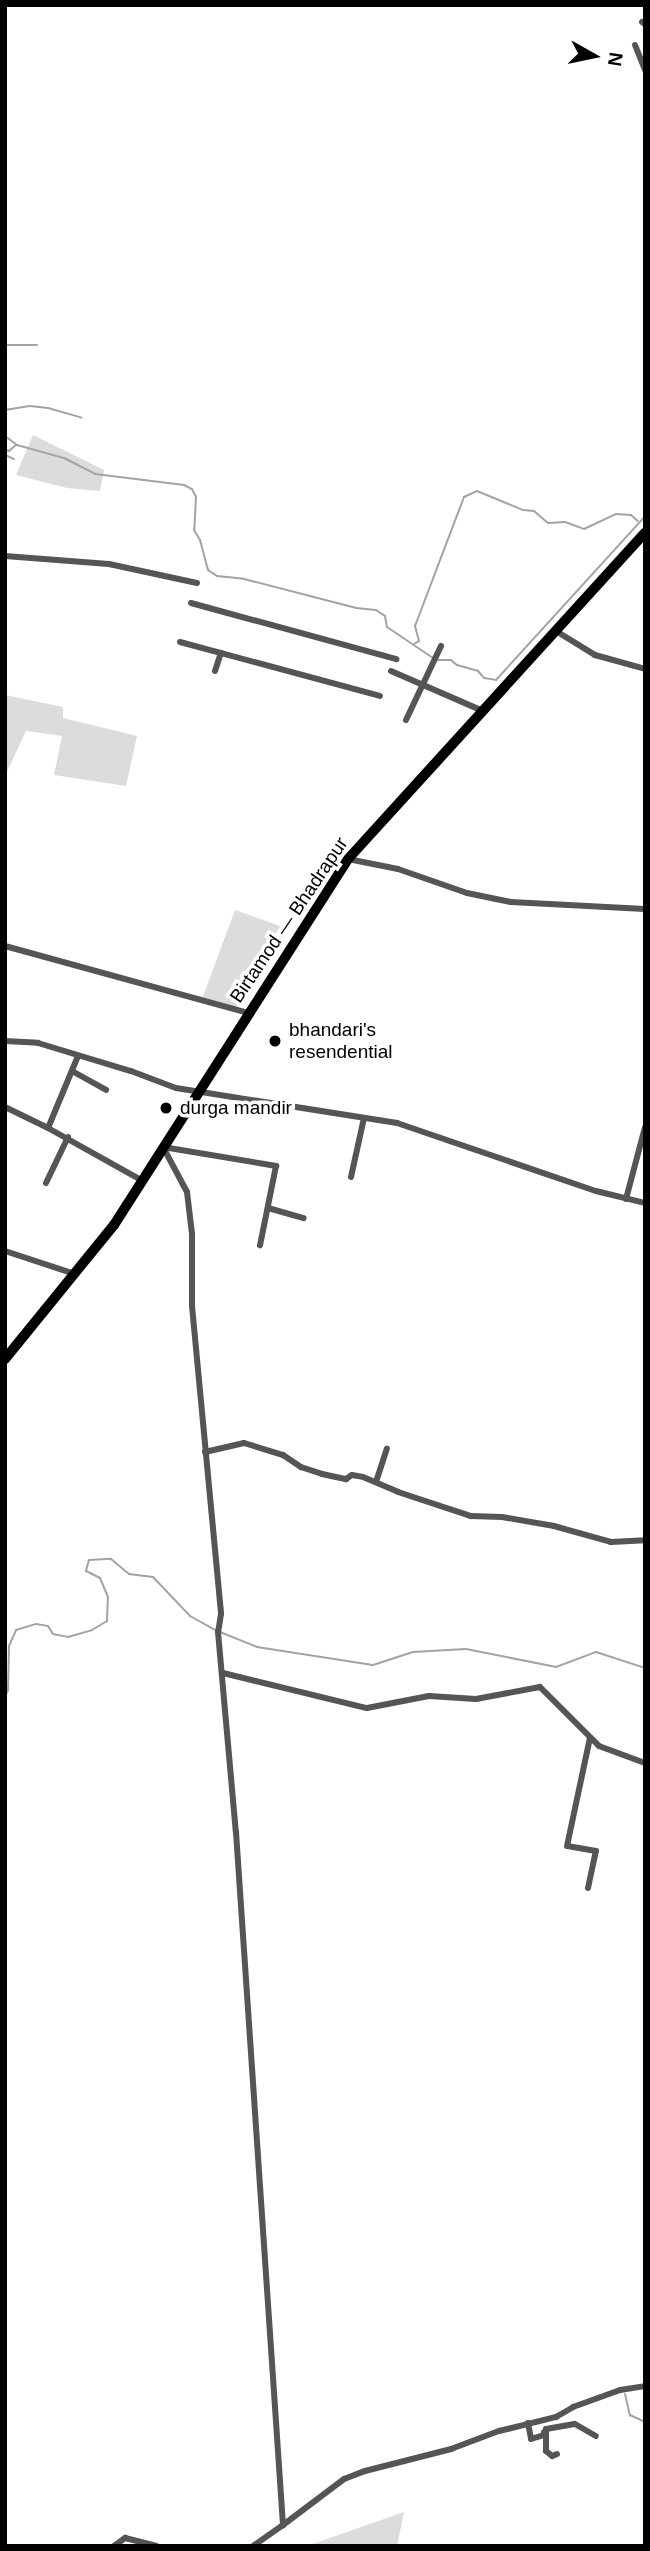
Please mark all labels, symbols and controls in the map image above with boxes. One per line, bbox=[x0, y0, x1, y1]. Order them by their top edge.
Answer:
north arrow bbox=[559, 21, 629, 91]
text: N bbox=[604, 51, 627, 68]
street label: Birtamod — Bhadrapur bbox=[225, 833, 353, 1007]
place label: bhandari's resendential bbox=[289, 1019, 393, 1063]
marker: bhandari's resendential bbox=[267, 1033, 283, 1049]
place label: durga mandir bbox=[180, 1097, 292, 1119]
marker: durga mandir bbox=[158, 1100, 174, 1116]

